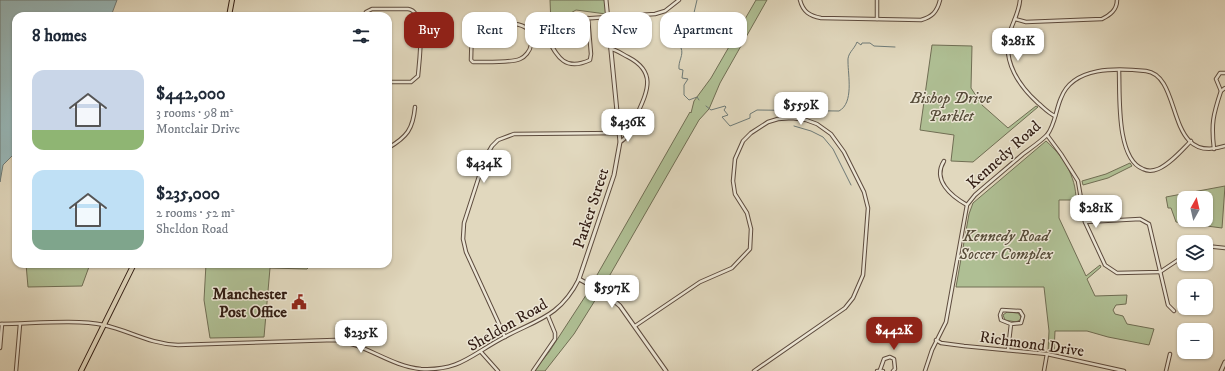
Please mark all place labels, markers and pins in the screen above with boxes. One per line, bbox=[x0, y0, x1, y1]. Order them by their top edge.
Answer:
pin: $281K bbox=[990, 28, 1046, 62]
pin: $559K bbox=[773, 92, 829, 126]
pin: $436K bbox=[600, 109, 656, 143]
pin: $434K bbox=[456, 150, 512, 184]
pin: $281K bbox=[1068, 195, 1124, 229]
pin: $597K bbox=[584, 275, 640, 309]
place label: Manchester Post Office bbox=[212, 284, 288, 322]
public building icon: Manchester Post Office bbox=[290, 293, 308, 311]
pin: $442K bbox=[866, 317, 922, 351]
pin: $235K bbox=[333, 320, 389, 354]

